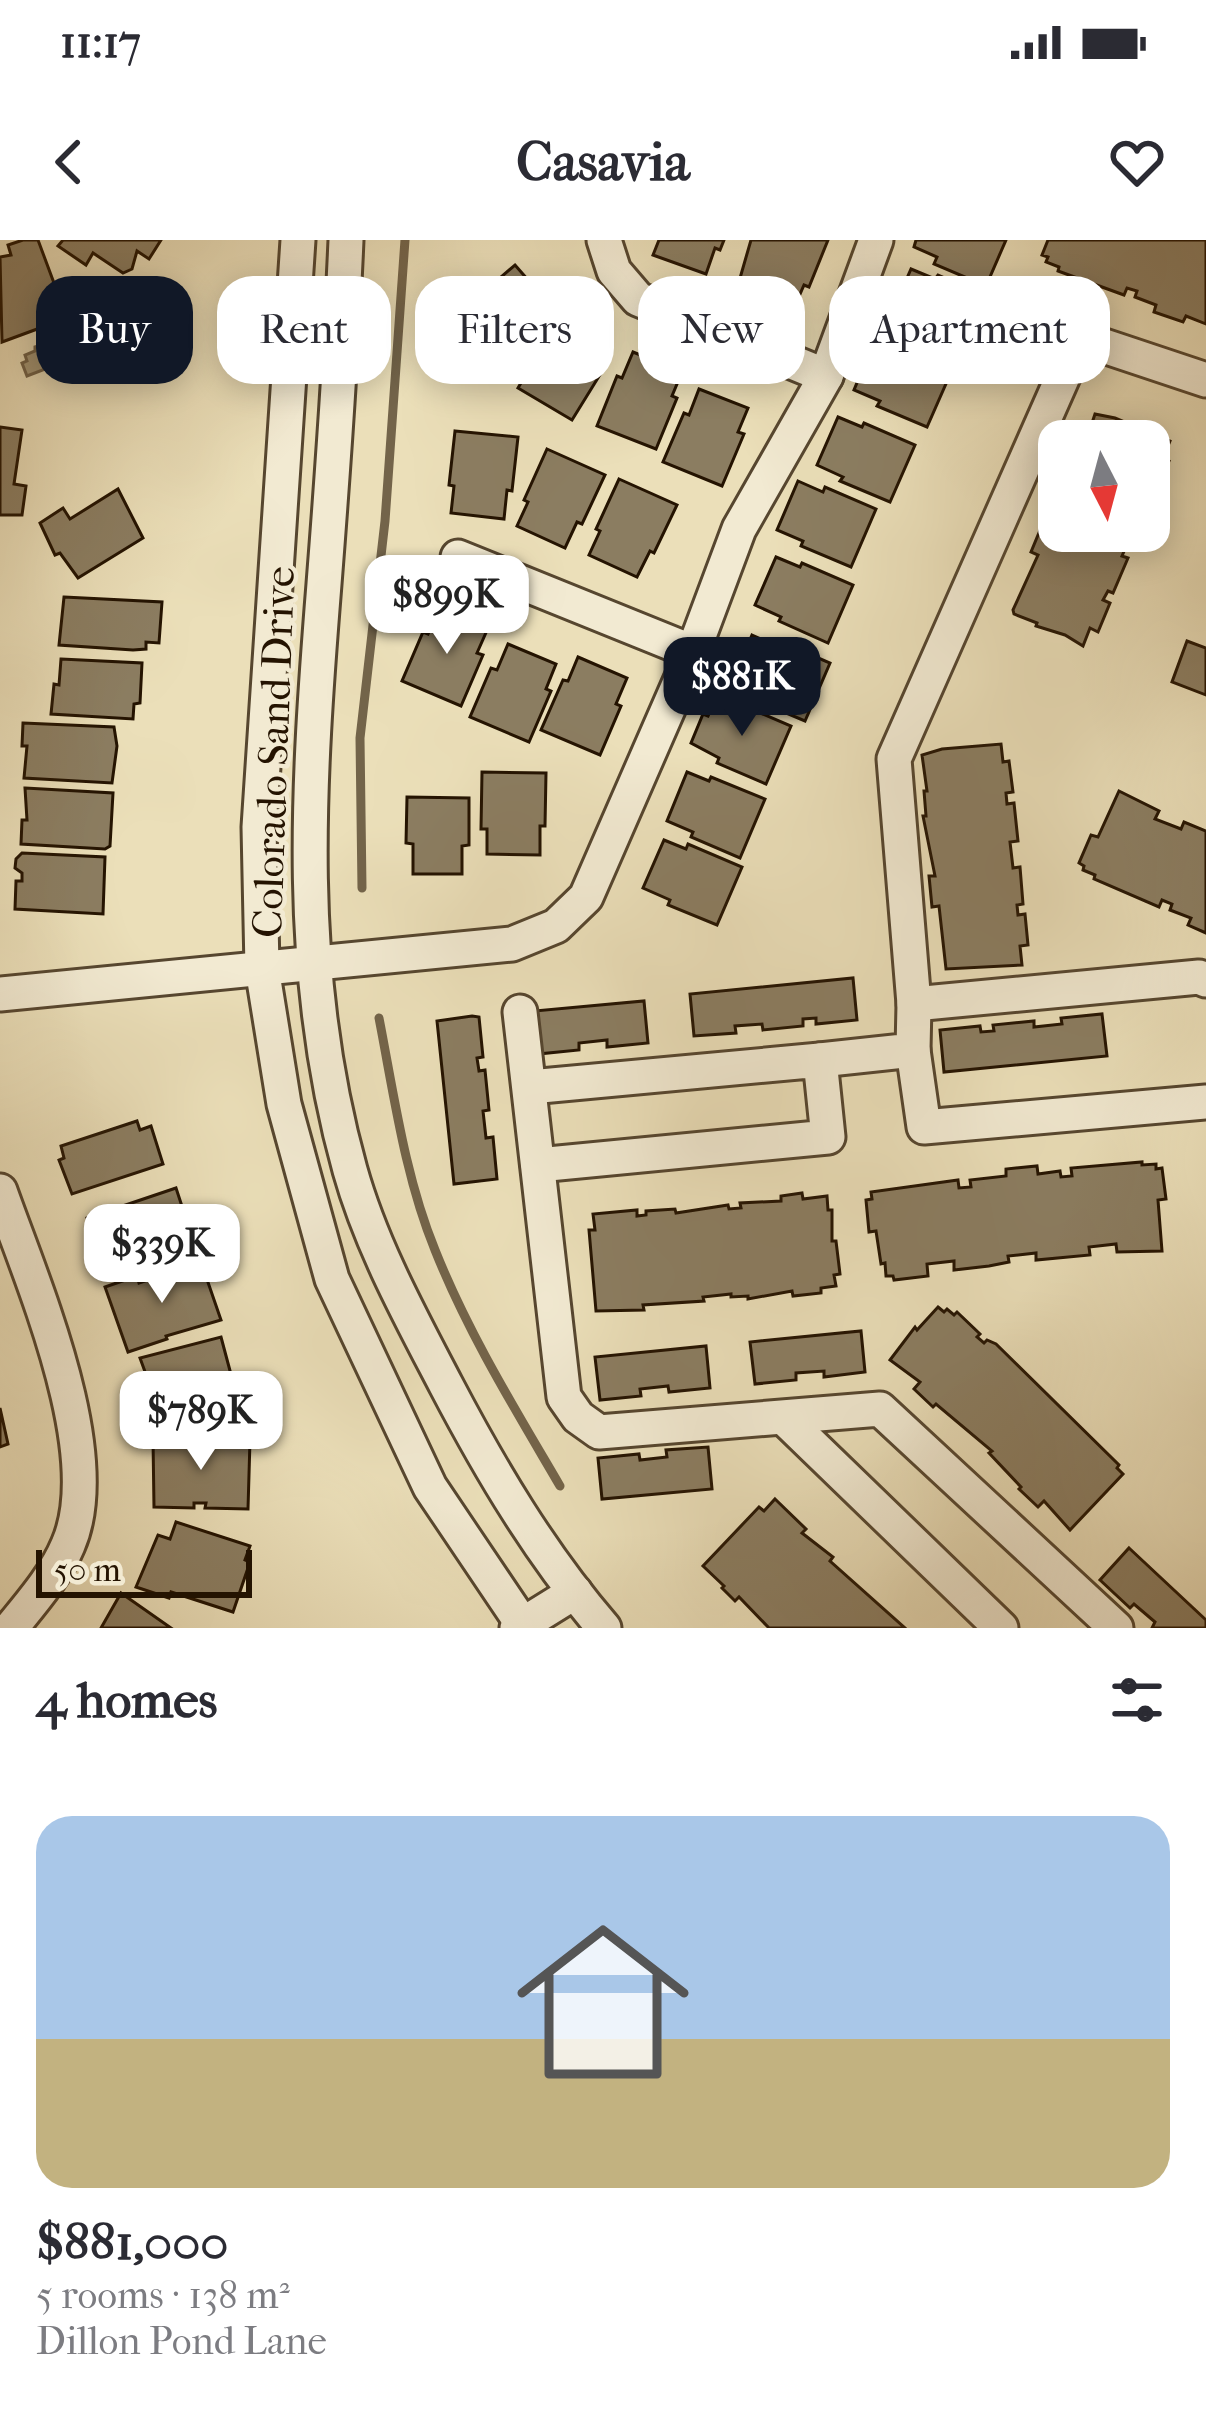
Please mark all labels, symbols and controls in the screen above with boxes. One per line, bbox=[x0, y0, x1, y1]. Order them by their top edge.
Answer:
text: 11:17 bbox=[60, 16, 141, 69]
icon: back bbox=[36, 129, 102, 195]
icon: heart bbox=[1104, 129, 1170, 195]
text: Casavia bbox=[516, 131, 690, 194]
chip: Buy bbox=[36, 276, 193, 384]
chip: Rent bbox=[217, 276, 391, 384]
chip: Filters bbox=[415, 276, 614, 384]
chip: New bbox=[638, 276, 805, 384]
chip: Apartment bbox=[829, 276, 1110, 384]
north arrow bbox=[1038, 420, 1170, 552]
map controls bbox=[1038, 420, 1170, 552]
pin: $899K bbox=[363, 555, 531, 657]
street label: Colorado Sand Drive bbox=[243, 565, 305, 939]
text: $899K bbox=[392, 571, 502, 617]
pin: $881K bbox=[658, 637, 826, 739]
text: $881K bbox=[691, 653, 793, 699]
pin: $339K bbox=[78, 1204, 246, 1306]
text: $339K bbox=[111, 1220, 213, 1266]
pin: $789K bbox=[117, 1371, 285, 1473]
text: $789K bbox=[147, 1387, 255, 1433]
scale bar bbox=[36, 1544, 252, 1597]
text: 50 m bbox=[54, 1551, 121, 1590]
icon: filters bbox=[1104, 1667, 1170, 1733]
text: 4 homes bbox=[36, 1670, 217, 1730]
icon: home bbox=[495, 1894, 711, 2110]
text: $881,000 bbox=[36, 2212, 229, 2272]
text: 5 rooms · 138 m² bbox=[36, 2272, 290, 2318]
text: Dillon Pond Lane bbox=[36, 2318, 327, 2364]

